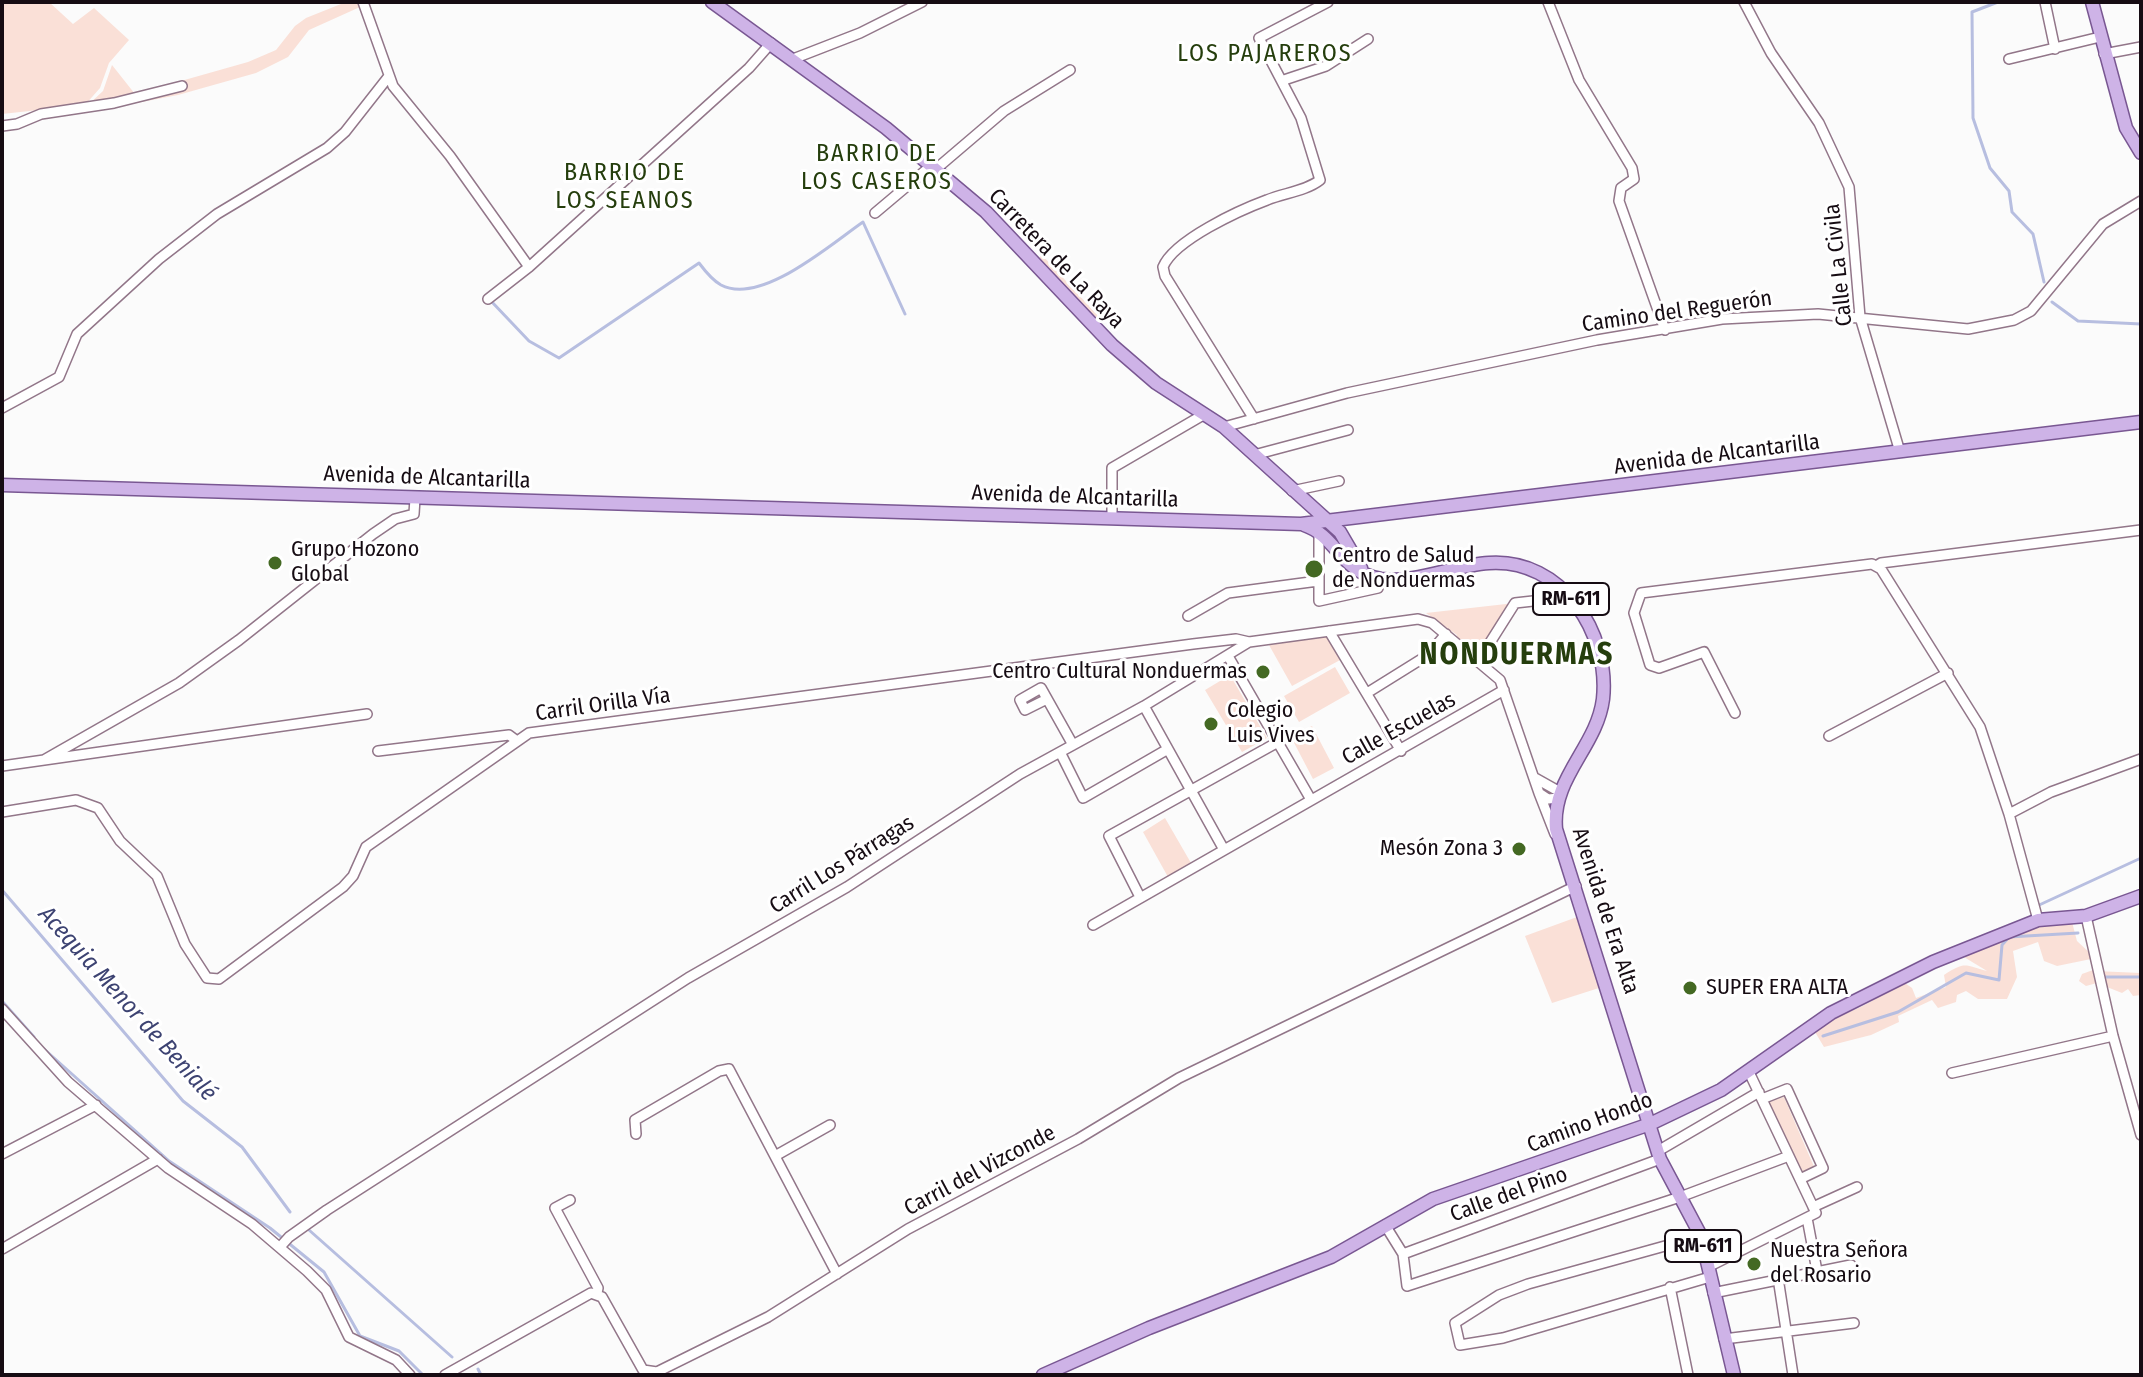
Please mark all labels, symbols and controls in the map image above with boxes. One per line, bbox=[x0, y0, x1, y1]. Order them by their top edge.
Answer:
district label: LOS PAJAREROS bbox=[1177, 40, 1353, 68]
district label: BARRIO DE LOS CASEROS bbox=[801, 140, 953, 196]
district label: BARRIO DE LOS SEANOS bbox=[555, 159, 695, 215]
street label: Carretera de La Raya bbox=[983, 184, 1129, 334]
street label: Calle La Civila bbox=[1819, 202, 1859, 328]
street label: Camino del Reguerón bbox=[1580, 286, 1774, 338]
street label: Avenida de Alcantarilla bbox=[1613, 429, 1821, 481]
street label: Avenida de Alcantarilla bbox=[323, 461, 531, 495]
street label: Avenida de Alcantarilla bbox=[971, 480, 1179, 514]
place label: Grupo Hozono Global bbox=[291, 537, 419, 588]
place label: Centro de Salud de Nonduermas bbox=[1332, 543, 1475, 594]
marker: Grupo Hozono Global bbox=[266, 554, 284, 572]
marker: Centro de Salud de Nonduermas bbox=[1303, 558, 1325, 580]
road number: RM-611 bbox=[1533, 583, 1609, 615]
district label: NONDUERMAS bbox=[1420, 638, 1614, 674]
place label: Centro Cultural Nonduermas bbox=[992, 659, 1247, 685]
marker: Centro Cultural Nonduermas bbox=[1254, 663, 1272, 681]
street label: Carril Orilla Vía bbox=[534, 682, 672, 728]
street label: Calle Escuelas bbox=[1338, 687, 1460, 771]
place label: Colegio Luis Vives bbox=[1227, 698, 1315, 750]
marker: Colegio Luis Vives bbox=[1202, 715, 1220, 733]
street label: Carril Los Párragas bbox=[765, 810, 919, 920]
street label: Avenida de Era Alta bbox=[1566, 825, 1644, 997]
place label: Mesón Zona 3 bbox=[1380, 836, 1503, 862]
marker: Mesón Zona 3 bbox=[1510, 840, 1528, 858]
water label: Acequia Menor de Benialé bbox=[32, 901, 222, 1107]
place label: SUPER ERA ALTA bbox=[1706, 975, 1848, 1001]
marker: SUPER ERA ALTA bbox=[1681, 979, 1699, 997]
street label: Camino Hondo bbox=[1523, 1087, 1657, 1159]
street label: Carril del Vizconde bbox=[900, 1120, 1060, 1222]
street label: Calle del Pino bbox=[1447, 1162, 1571, 1228]
road number: RM-611 bbox=[1665, 1230, 1741, 1262]
place label: Nuestra Señora del Rosario bbox=[1770, 1238, 1908, 1290]
marker: Nuestra Señora del Rosario bbox=[1745, 1255, 1763, 1273]

